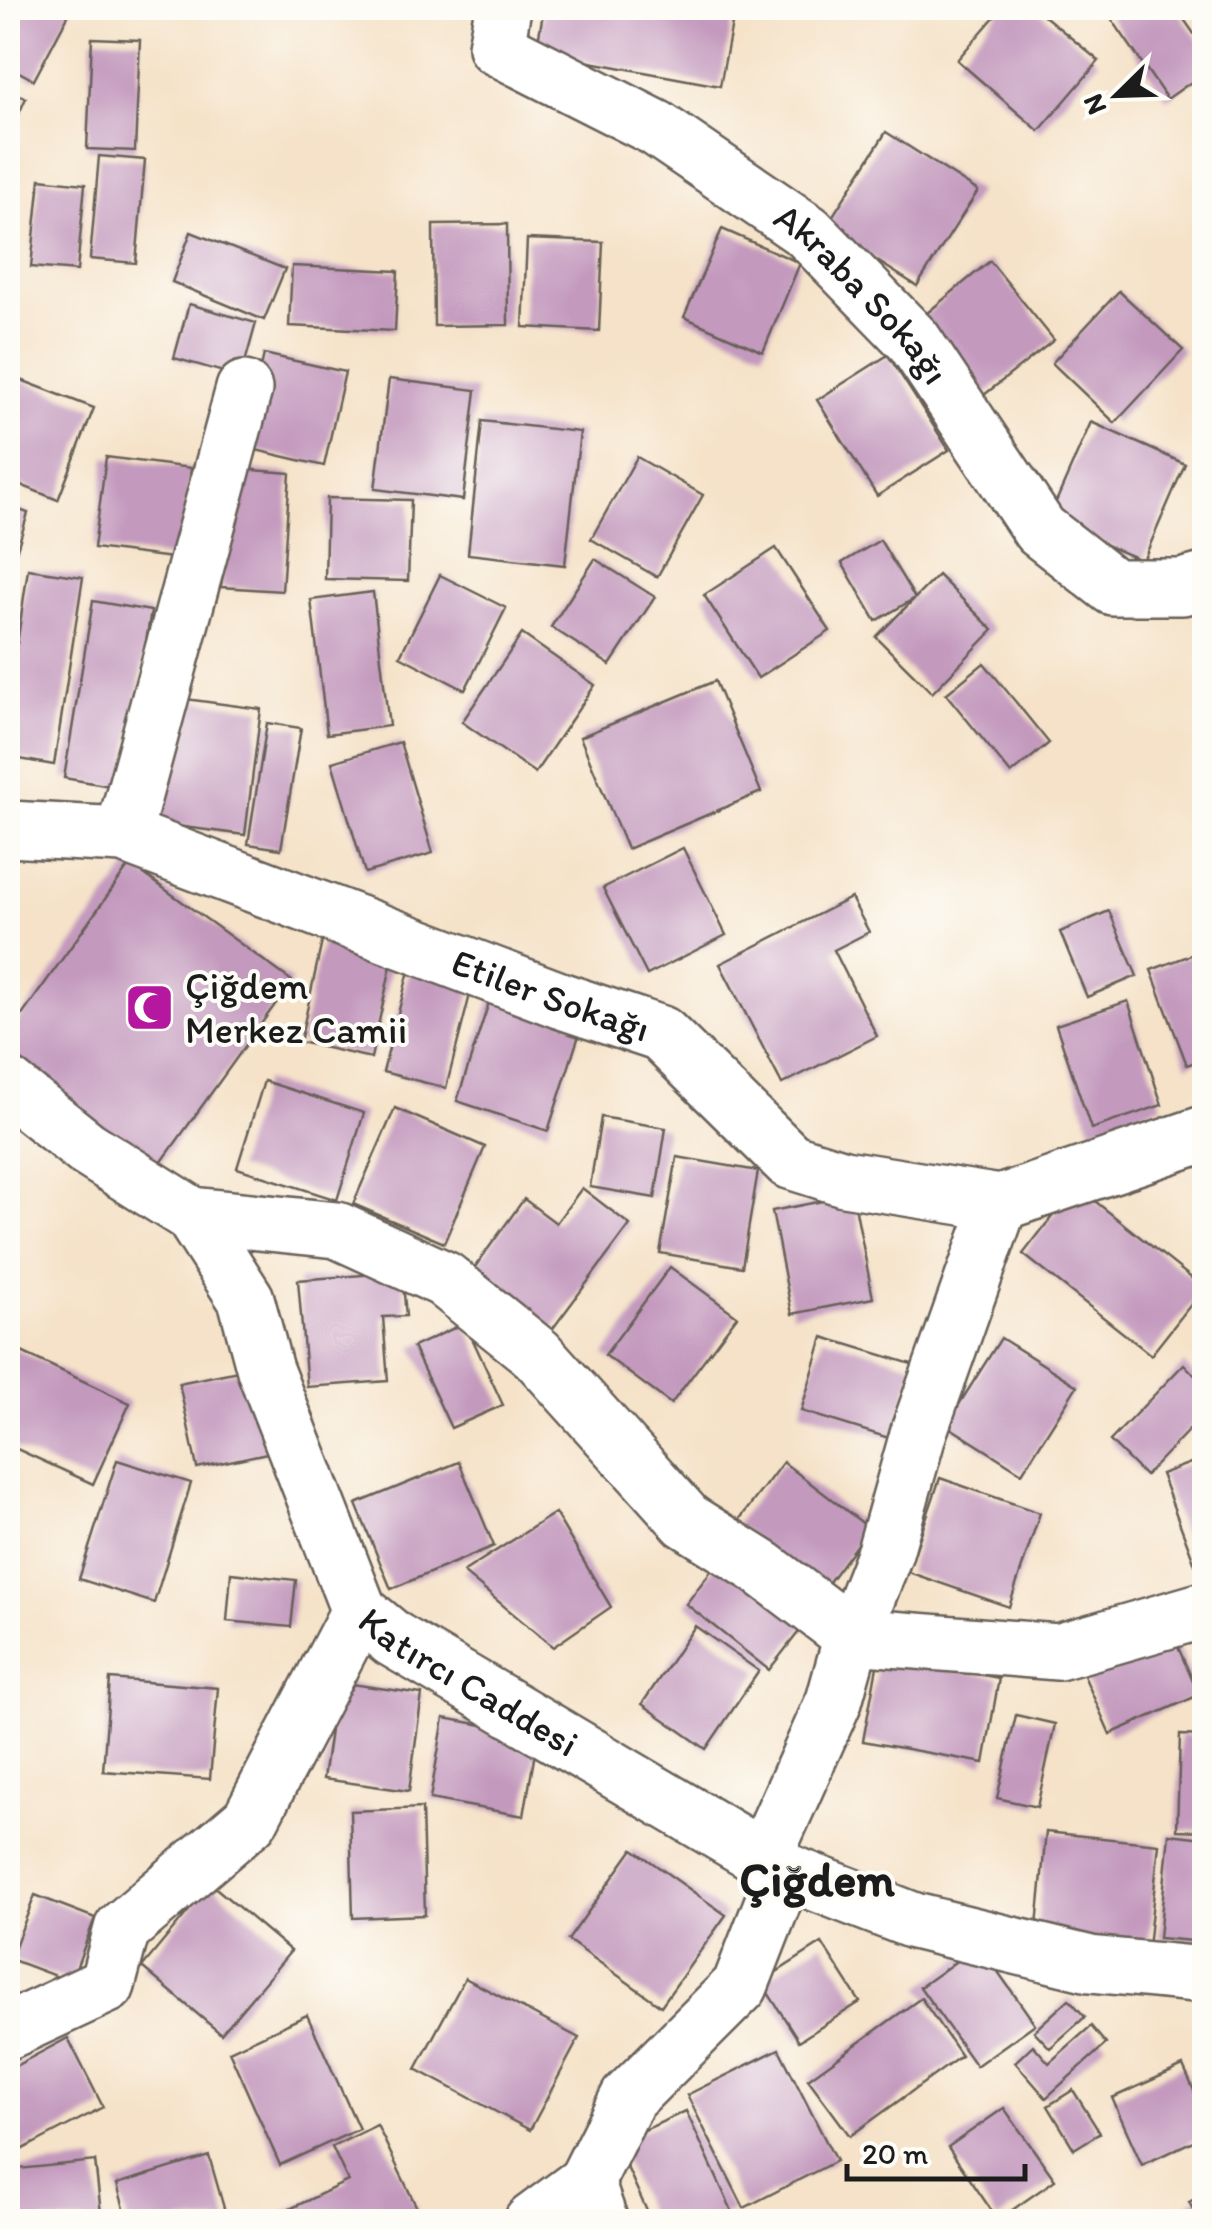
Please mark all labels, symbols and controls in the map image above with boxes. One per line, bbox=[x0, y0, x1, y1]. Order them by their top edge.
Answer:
north arrow bbox=[1067, 45, 1167, 145]
text: N bbox=[1075, 89, 1113, 120]
street label: Akraba Sokağı bbox=[766, 193, 959, 393]
street label: Etiler Sokağı bbox=[445, 938, 656, 1052]
place label: Çiğdem Merkez Camii bbox=[185, 963, 407, 1053]
mosque icon: Çiğdem Merkez Camii bbox=[124, 982, 176, 1034]
street label: Katırcı Caddesi bbox=[349, 1597, 587, 1766]
district label: Çiğdem bbox=[739, 1850, 895, 1908]
scale bar bbox=[847, 2119, 1024, 2181]
text: 20 m bbox=[862, 2135, 928, 2172]

